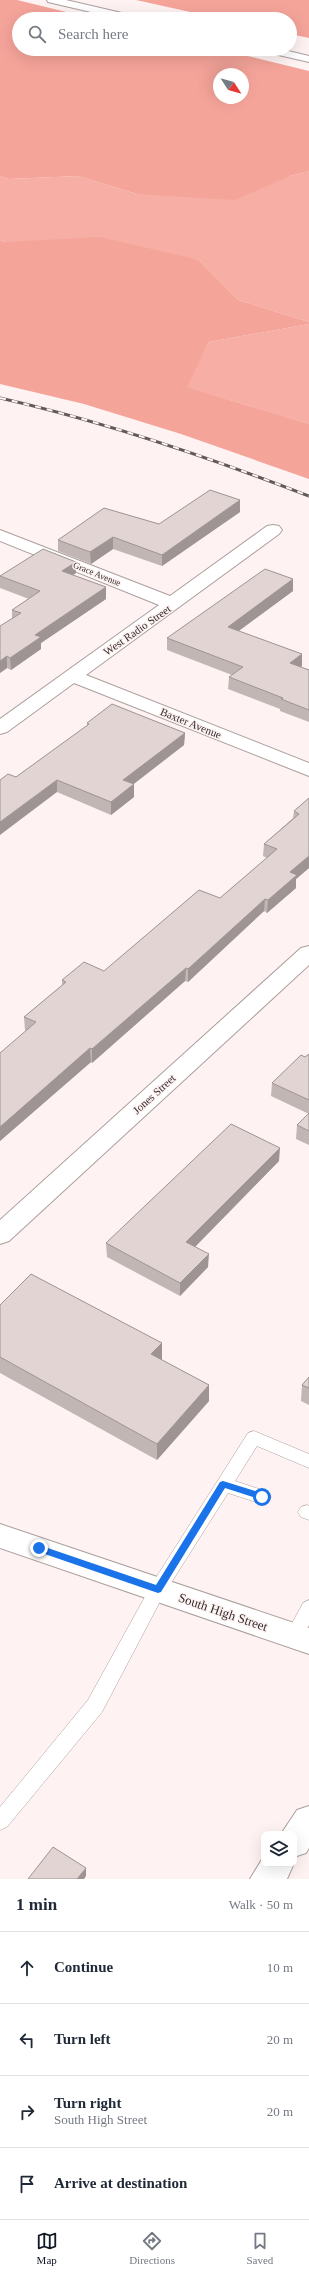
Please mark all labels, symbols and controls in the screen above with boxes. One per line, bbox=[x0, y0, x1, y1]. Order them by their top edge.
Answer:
search box bbox=[12, 12, 297, 56]
icon: search bbox=[26, 23, 48, 45]
text: Search here bbox=[58, 26, 128, 42]
north arrow bbox=[213, 68, 249, 104]
street label: Grace Avenue bbox=[72, 560, 122, 588]
street label: West Radio Street bbox=[101, 602, 173, 658]
street label: Baxter Avenue bbox=[159, 705, 223, 741]
street label: Jones Street bbox=[130, 1072, 178, 1116]
route start bbox=[253, 1488, 271, 1506]
route end bbox=[30, 1539, 48, 1557]
street label: South High Street bbox=[177, 1590, 270, 1634]
map controls bbox=[261, 1831, 297, 1867]
button: layers bbox=[261, 1831, 297, 1867]
text: 1 min bbox=[16, 1895, 57, 1914]
text: Walk · 50 m bbox=[229, 1897, 293, 1912]
icon: ahead bbox=[16, 1957, 38, 1979]
text: Continue bbox=[54, 1959, 113, 1975]
text: 10 m bbox=[267, 1960, 293, 1975]
icon: left bbox=[16, 2029, 38, 2051]
text: Turn left bbox=[54, 2031, 111, 2047]
text: 20 m bbox=[267, 2032, 293, 2047]
text: Turn right bbox=[54, 2095, 121, 2111]
icon: right bbox=[16, 2101, 38, 2123]
text: 20 m bbox=[267, 2104, 293, 2119]
text: South High Street bbox=[54, 2112, 147, 2127]
icon: arrive bbox=[16, 2173, 38, 2195]
text: Arrive at destination bbox=[54, 2175, 187, 2191]
tab: Map bbox=[36, 2230, 58, 2266]
tab: Directions bbox=[129, 2230, 175, 2266]
tab: Saved bbox=[246, 2230, 273, 2266]

